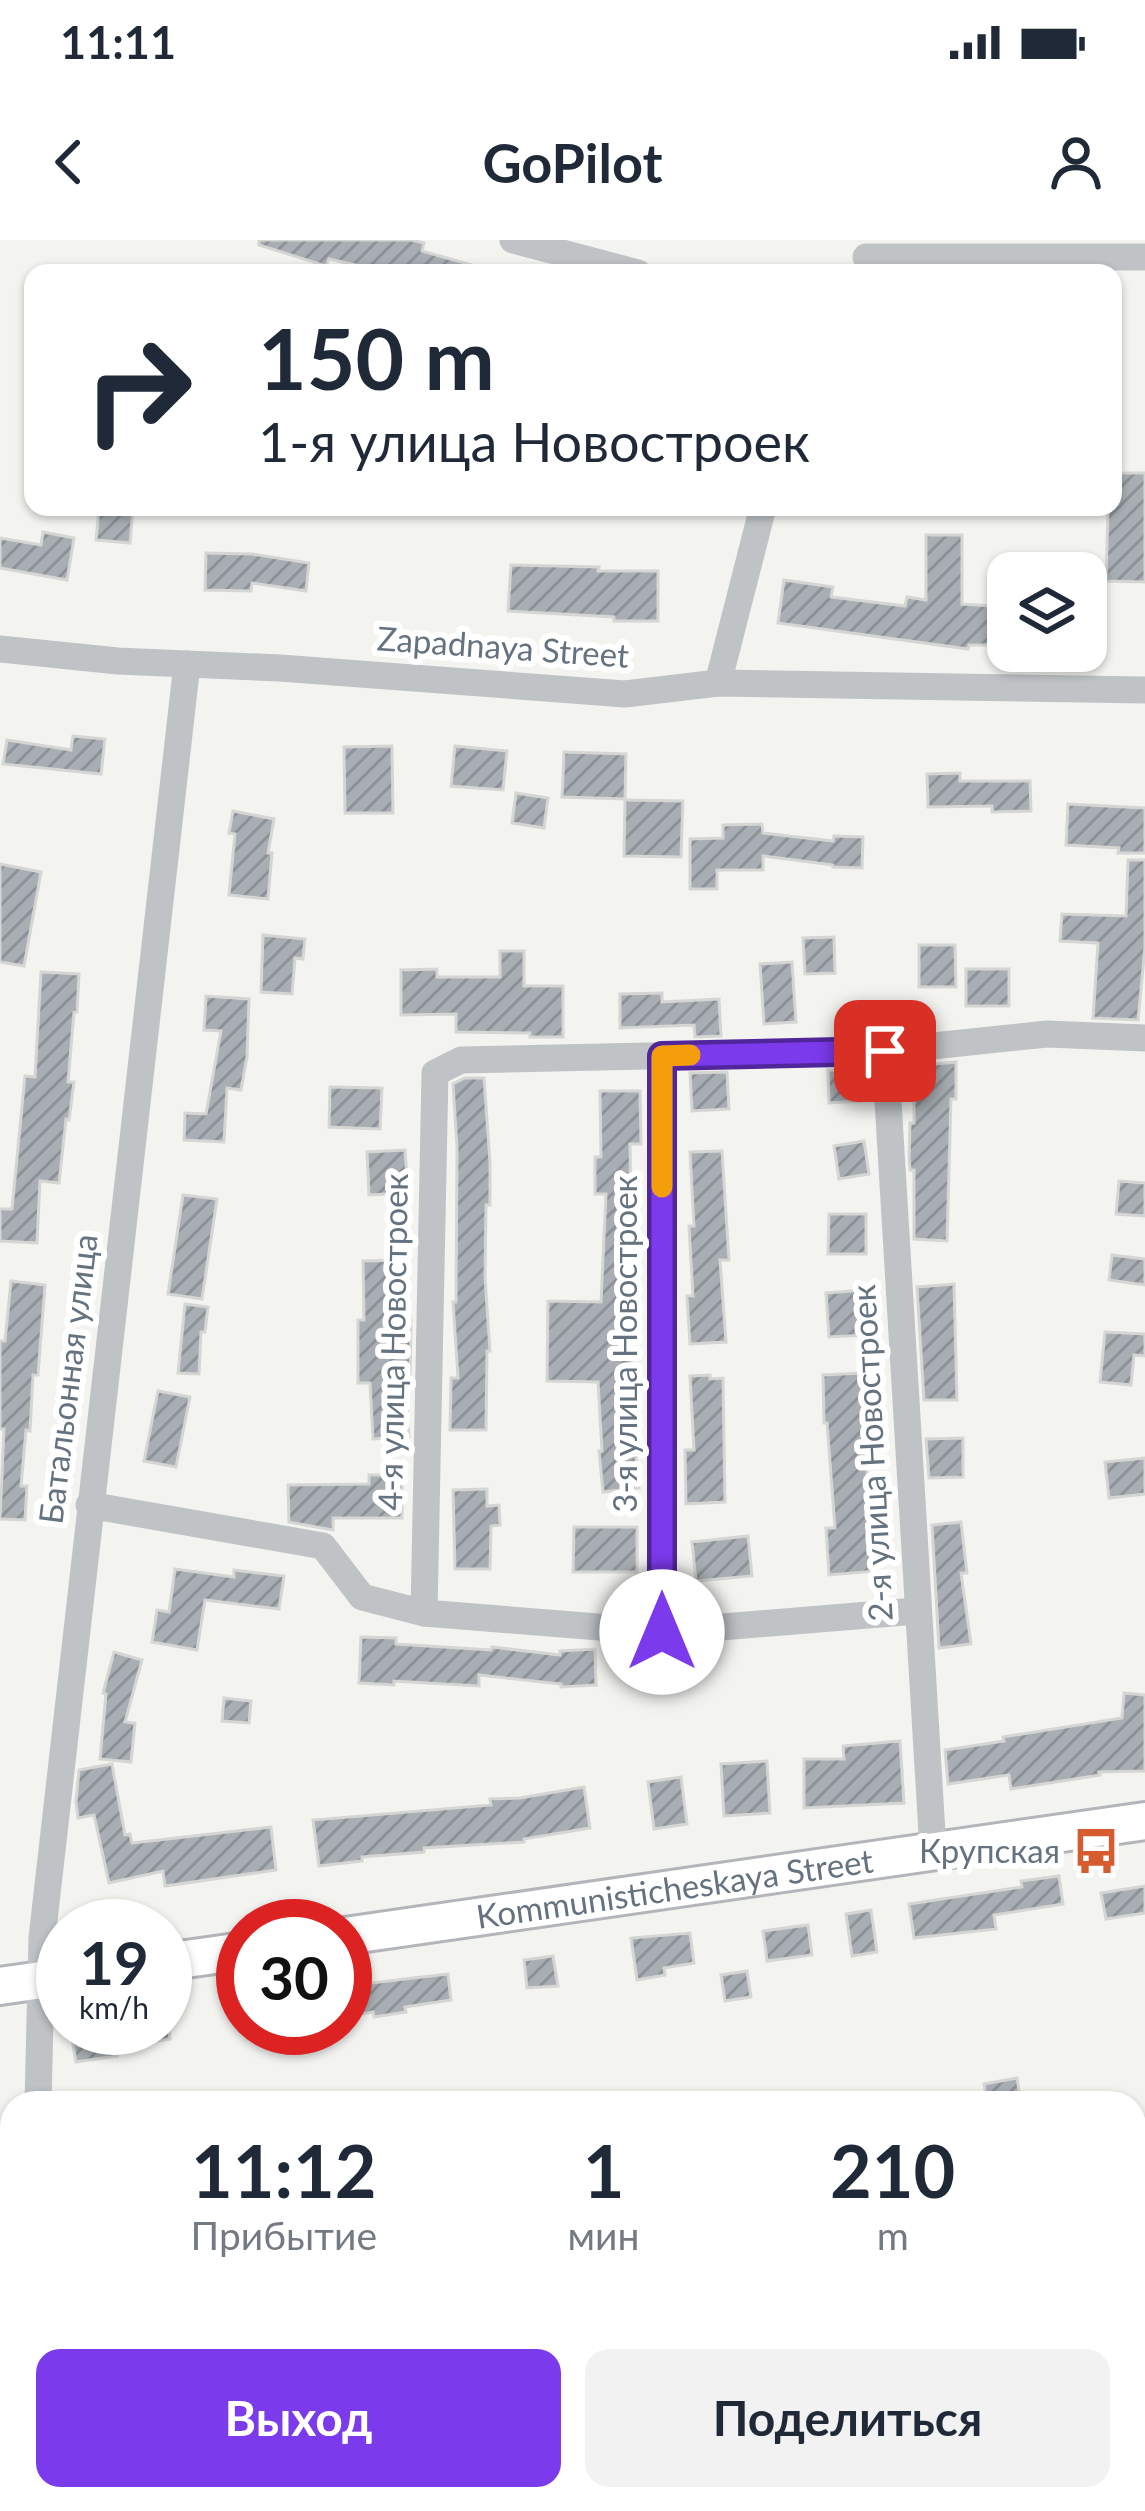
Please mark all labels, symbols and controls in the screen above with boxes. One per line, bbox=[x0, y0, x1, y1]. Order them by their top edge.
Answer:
text: 11:11 bbox=[60, 15, 176, 69]
icon: back bbox=[36, 129, 102, 195]
icon: person bbox=[1043, 129, 1109, 195]
text: GoPilot bbox=[482, 130, 663, 195]
text: 150 m bbox=[258, 307, 495, 408]
icon: right bbox=[60, 312, 216, 468]
text: 1-я улица Новостроек bbox=[258, 409, 810, 474]
map controls bbox=[987, 552, 1107, 672]
button: layers bbox=[987, 552, 1107, 672]
street label: Zapadnaya Street bbox=[376, 617, 631, 675]
pin bbox=[834, 1000, 936, 1102]
icon: arrive bbox=[852, 1018, 918, 1084]
street label: 4-я улица Новостроек bbox=[369, 1173, 415, 1511]
street label: 3-я улица Новостроек bbox=[604, 1175, 644, 1513]
street label: Батальонная улица bbox=[29, 1232, 105, 1526]
street label: 2-я улица Новостроек bbox=[842, 1284, 900, 1623]
position arrow bbox=[599, 1569, 725, 1695]
bus stop icon: Крупская bbox=[1071, 1826, 1121, 1876]
place label: Крупская bbox=[919, 1830, 1060, 1870]
street label: Kommunisticheskaya Street bbox=[474, 1839, 876, 1936]
speed limit sign: 30 bbox=[216, 1899, 372, 2055]
text: 19 bbox=[79, 1926, 149, 1998]
text: km/h bbox=[79, 1989, 149, 2025]
text: 11:12 bbox=[191, 2127, 377, 2213]
text: 1 bbox=[583, 2127, 624, 2213]
text: 210 bbox=[830, 2127, 955, 2213]
text: Прибытие bbox=[191, 2212, 377, 2258]
text: мин bbox=[568, 2212, 640, 2258]
text: m bbox=[877, 2212, 909, 2258]
button: Выход bbox=[36, 2349, 561, 2487]
button: Поделиться bbox=[585, 2349, 1110, 2487]

